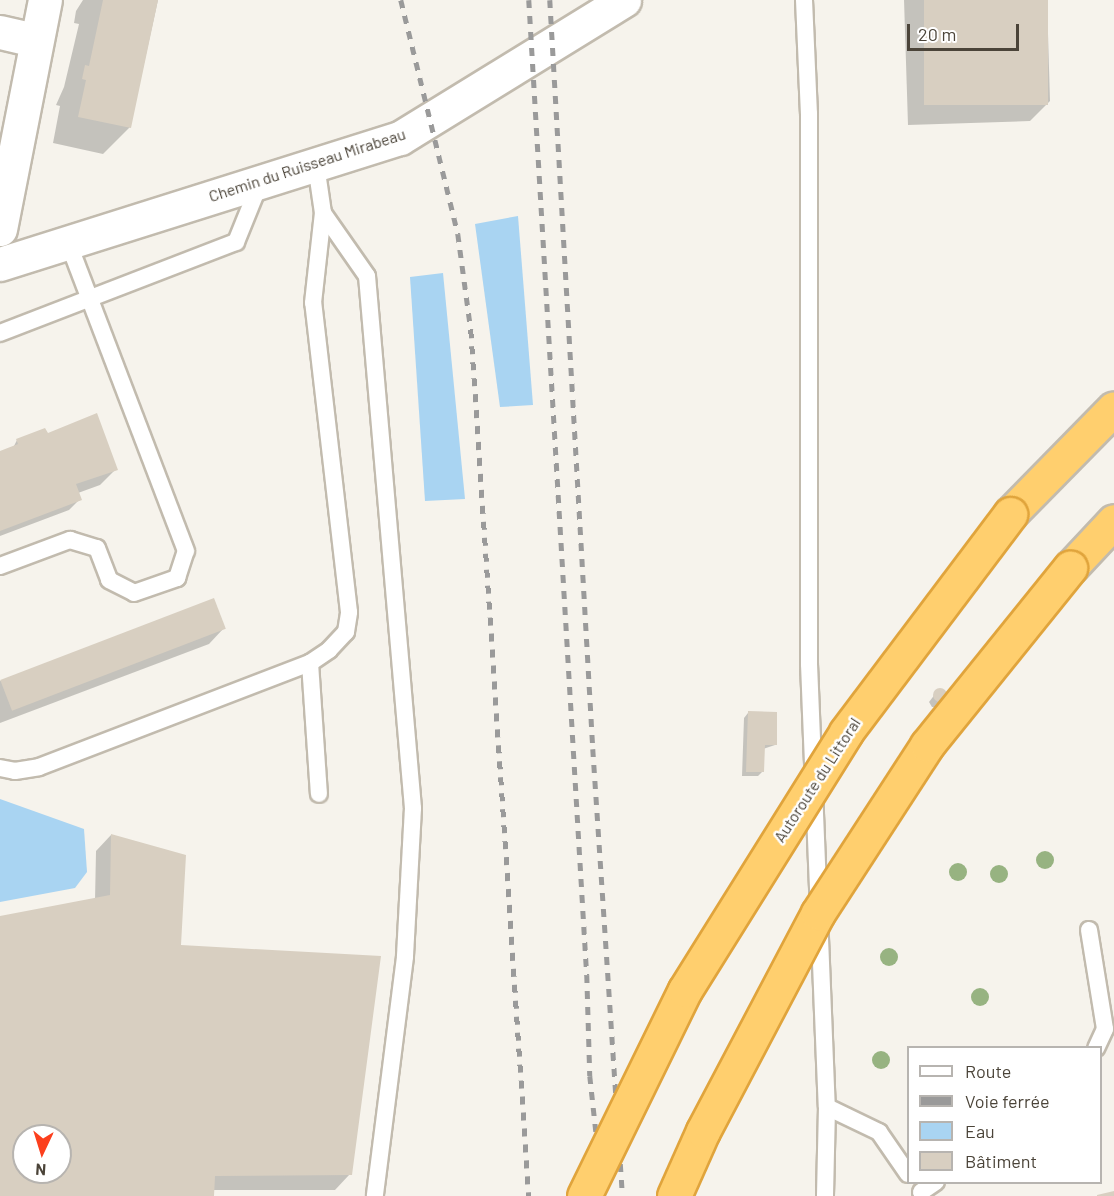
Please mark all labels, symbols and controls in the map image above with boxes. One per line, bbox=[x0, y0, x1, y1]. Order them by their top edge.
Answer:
scale bar bbox=[910, 12, 1022, 50]
text: 20 m bbox=[918, 23, 956, 45]
street label: Chemin du Ruisseau Mirabeau bbox=[206, 124, 408, 206]
street label: Autoroute du Littoral bbox=[770, 714, 864, 846]
legend bbox=[907, 1046, 1102, 1184]
text: Route bbox=[965, 1060, 1011, 1082]
text: Voie ferrée bbox=[965, 1090, 1050, 1112]
text: Eau bbox=[965, 1120, 995, 1142]
north arrow bbox=[12, 1124, 72, 1184]
text: Bâtiment bbox=[965, 1150, 1037, 1172]
text: N bbox=[35, 1161, 47, 1180]

